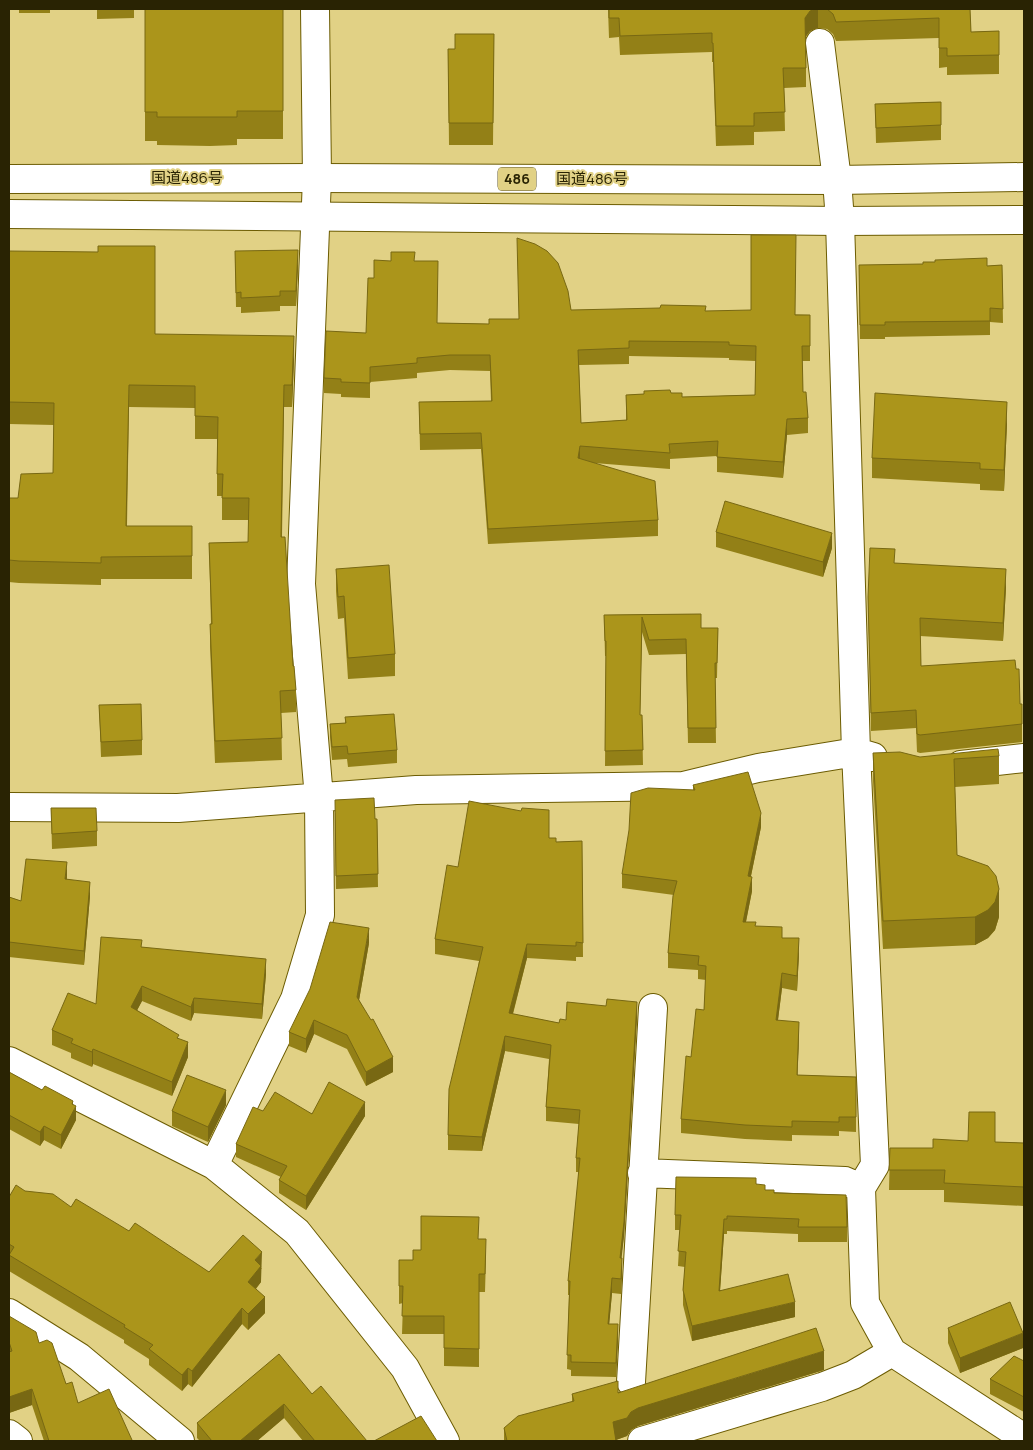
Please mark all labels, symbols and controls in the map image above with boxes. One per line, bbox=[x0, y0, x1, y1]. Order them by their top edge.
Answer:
street label: 国道486号 bbox=[151, 167, 223, 188]
road number: 486 bbox=[498, 168, 536, 190]
street label: 国道486号 bbox=[556, 168, 628, 189]

